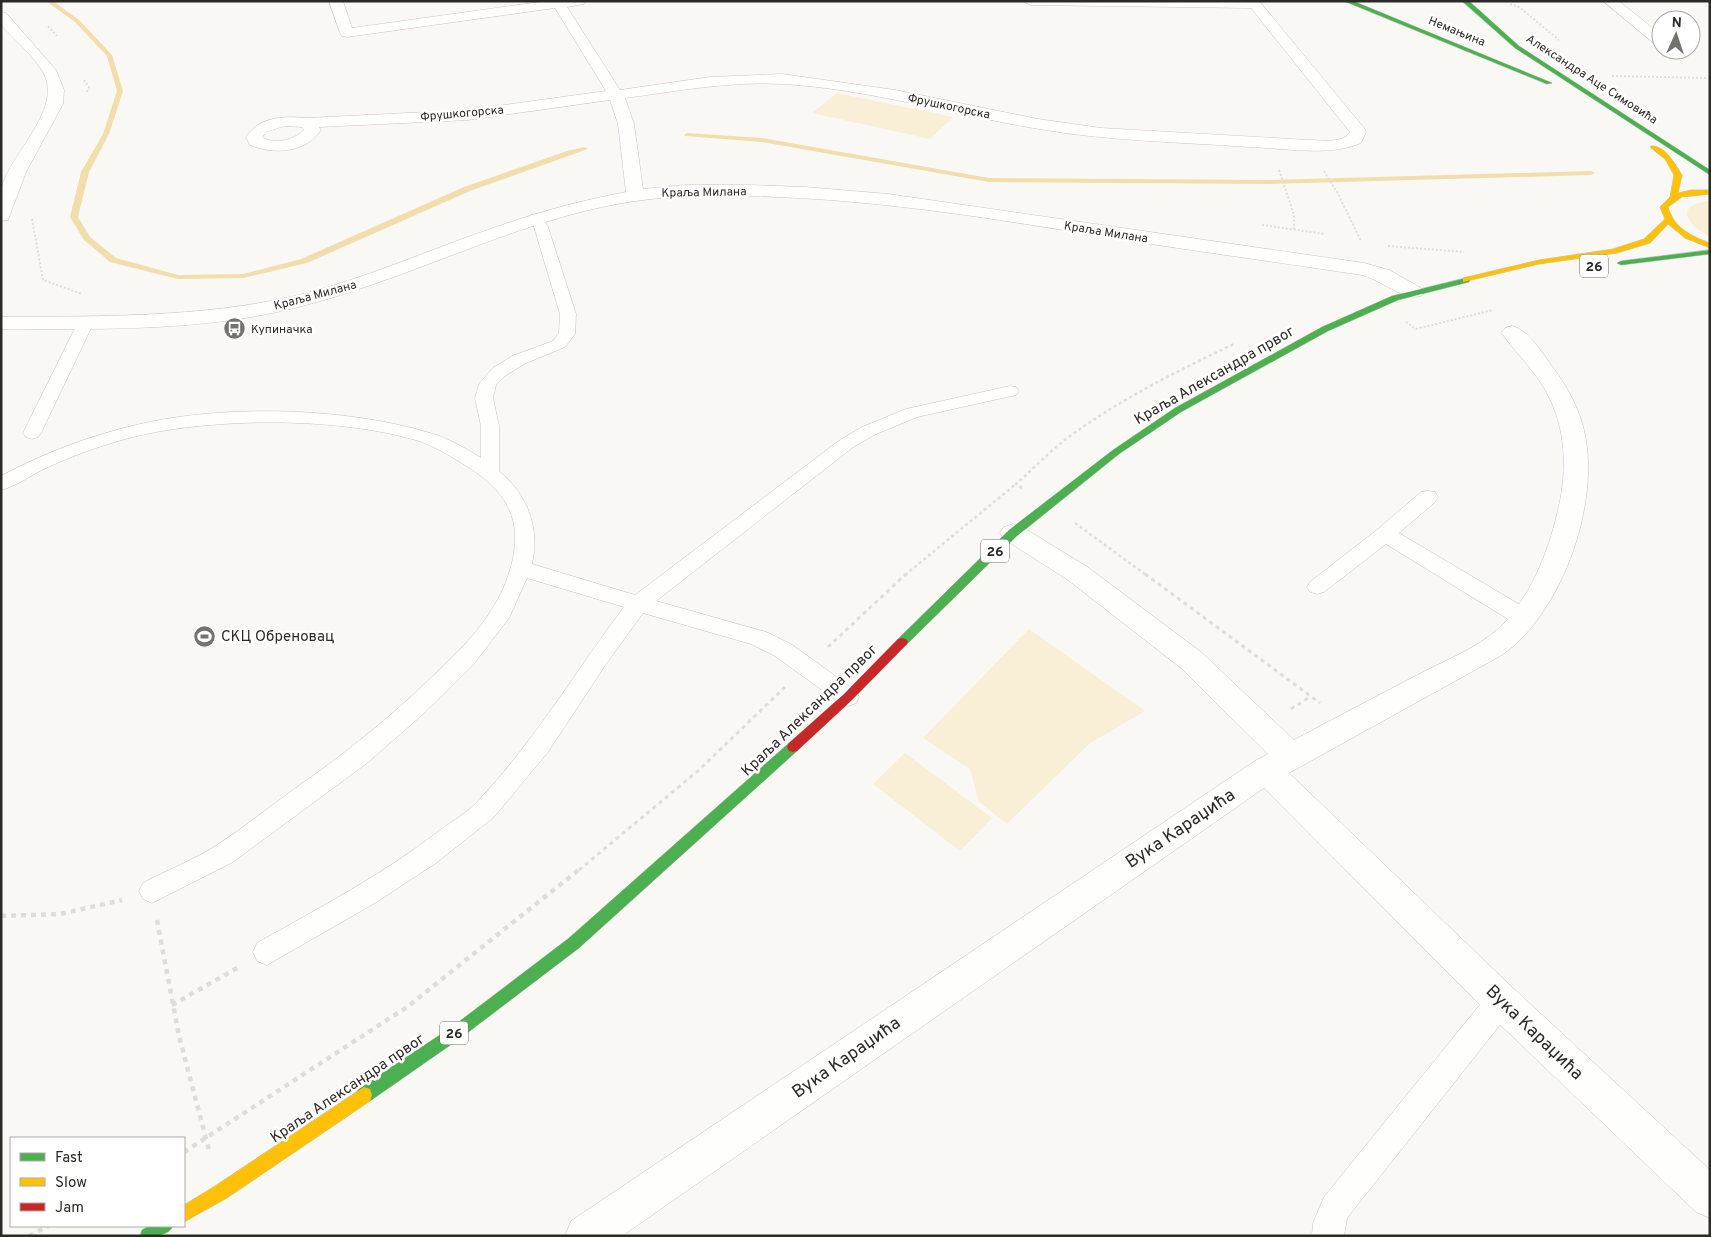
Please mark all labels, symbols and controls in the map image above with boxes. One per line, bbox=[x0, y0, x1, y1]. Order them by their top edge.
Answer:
north arrow bbox=[1651, 10, 1701, 60]
street label: Немањина bbox=[1426, 13, 1488, 51]
text: N bbox=[1671, 15, 1682, 32]
street label: Александра Аце Симовића bbox=[1523, 31, 1660, 128]
street label: Фрушкогорска bbox=[906, 90, 991, 124]
street label: Фрушкогорска bbox=[420, 102, 505, 126]
street label: Краља Милана bbox=[661, 184, 747, 202]
street label: Краља Милана bbox=[1063, 218, 1149, 248]
road number: 26 bbox=[1580, 255, 1608, 278]
street label: Краља Милана bbox=[272, 277, 358, 315]
bus stop icon: Купиначка bbox=[223, 317, 247, 341]
place label: Купиначка bbox=[251, 322, 313, 338]
street label: Краља Александра првог bbox=[1131, 323, 1298, 430]
road number: 26 bbox=[981, 540, 1009, 562]
sports icon: СКЦ Обреновац bbox=[193, 624, 217, 648]
place label: СКЦ Обреновац bbox=[221, 628, 334, 647]
street label: Краља Александра првог bbox=[738, 641, 882, 781]
street label: Вука Караџића bbox=[1122, 784, 1240, 874]
street label: Вука Караџића bbox=[1480, 981, 1588, 1086]
street label: Вука Караџића bbox=[788, 1012, 906, 1104]
road number: 26 bbox=[440, 1021, 468, 1044]
street label: Краља Александра првог bbox=[267, 1031, 428, 1148]
legend bbox=[10, 1137, 185, 1227]
text: Fast bbox=[55, 1149, 83, 1168]
text: Slow bbox=[55, 1174, 87, 1193]
text: Jam bbox=[55, 1199, 84, 1218]

